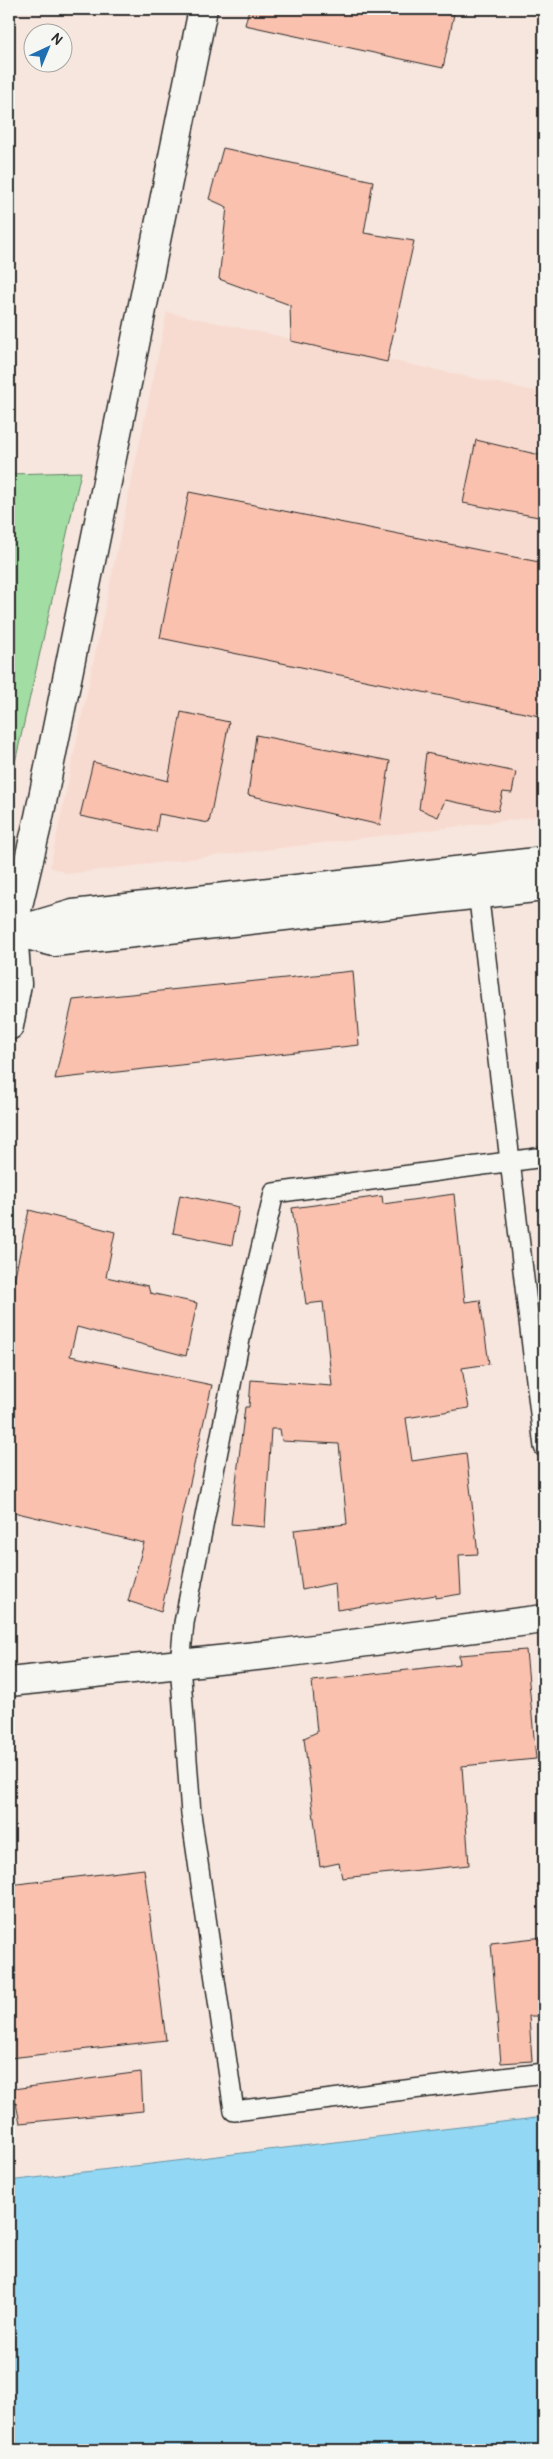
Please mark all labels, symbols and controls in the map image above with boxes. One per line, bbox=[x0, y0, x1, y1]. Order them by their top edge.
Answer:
north arrow bbox=[22, 22, 72, 72]
text: N bbox=[47, 30, 66, 48]

